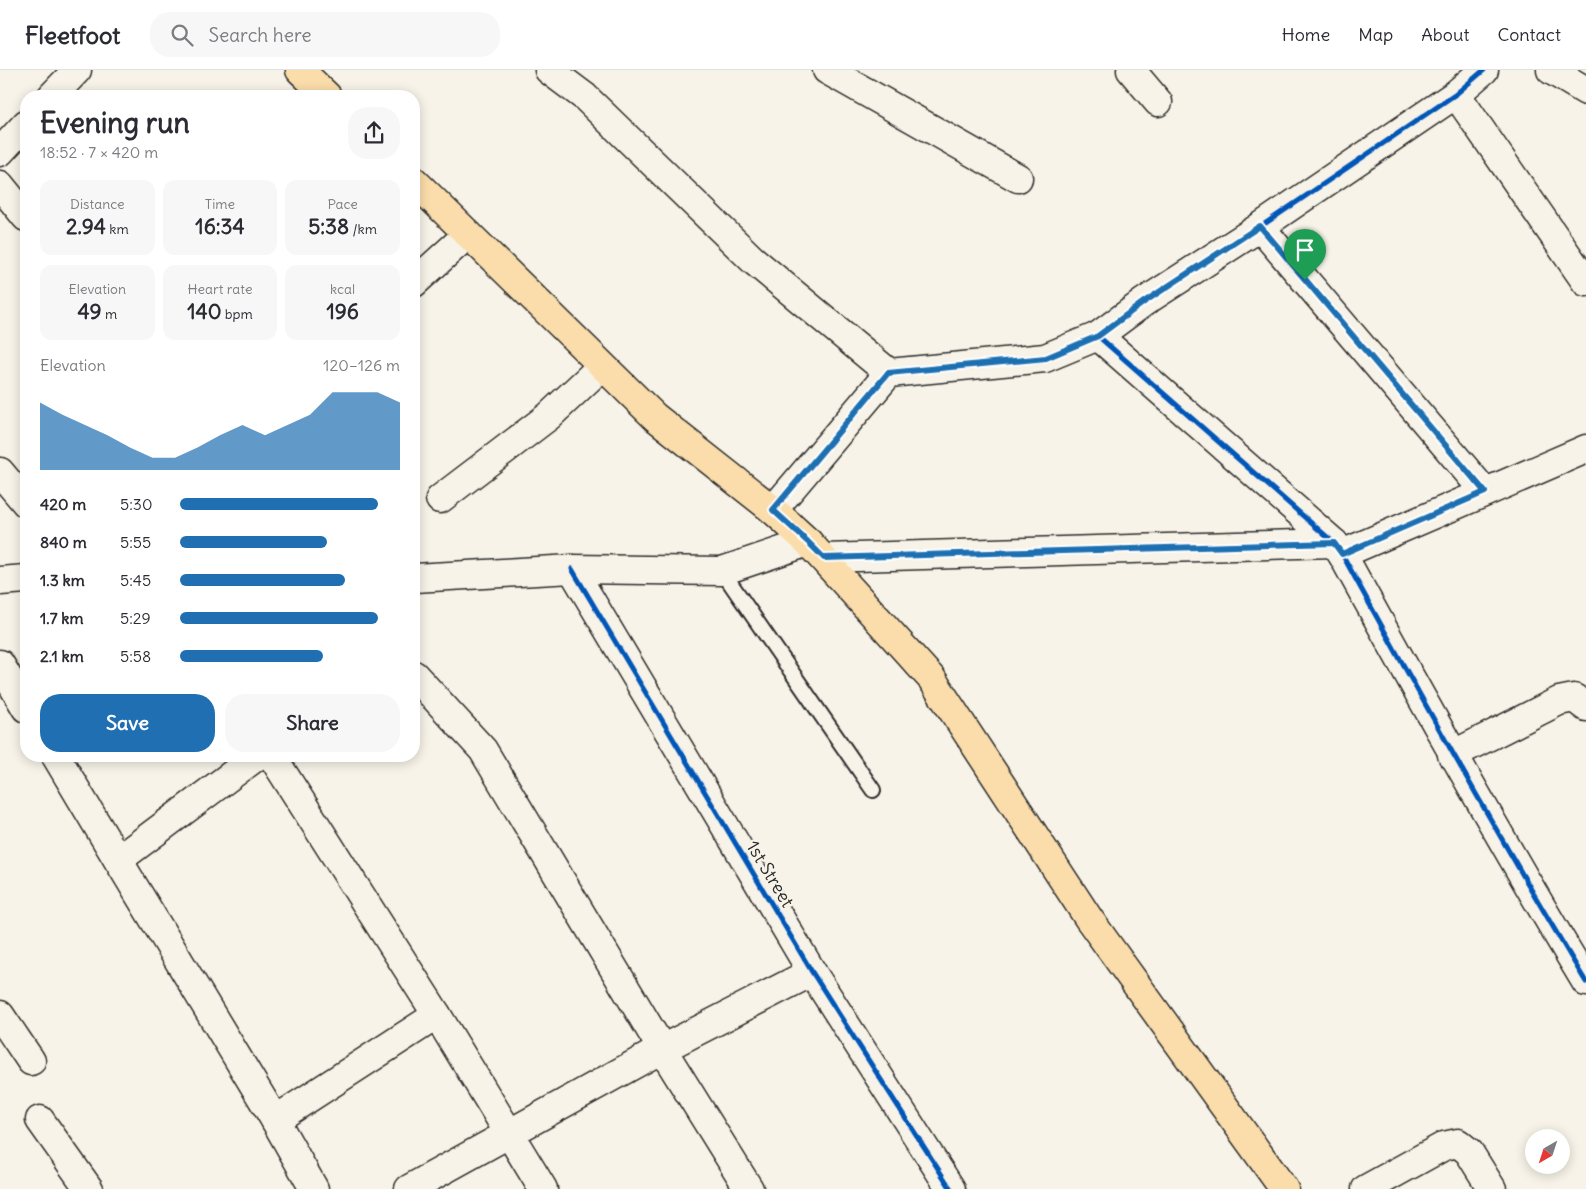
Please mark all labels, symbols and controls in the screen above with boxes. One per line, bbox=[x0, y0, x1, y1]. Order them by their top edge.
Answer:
search box bbox=[150, 12, 500, 57]
text: Fleetfoot bbox=[25, 20, 120, 50]
icon: search bbox=[168, 21, 196, 49]
text: Search here bbox=[208, 23, 311, 47]
text: Home bbox=[1282, 23, 1330, 46]
text: Map bbox=[1358, 23, 1393, 46]
text: About bbox=[1421, 23, 1469, 46]
text: Contact bbox=[1497, 23, 1561, 46]
text: Evening run bbox=[40, 105, 190, 141]
button: share bbox=[348, 107, 400, 159]
text: 18:52 · 7 × 420 m bbox=[40, 142, 158, 162]
text: Distance bbox=[70, 195, 125, 213]
text: Time bbox=[205, 195, 235, 213]
text: Pace bbox=[327, 195, 358, 213]
text: 2.94 bbox=[66, 213, 106, 240]
text: 16:34 bbox=[195, 213, 245, 240]
text: 5:38 bbox=[308, 213, 349, 240]
text: km bbox=[106, 220, 129, 238]
text: /km bbox=[349, 220, 377, 238]
pin bbox=[1284, 229, 1326, 280]
icon: arrive bbox=[1291, 236, 1319, 264]
text: Elevation bbox=[69, 280, 126, 298]
text: Heart rate bbox=[188, 280, 252, 298]
text: kcal bbox=[330, 280, 355, 298]
text: 49 bbox=[77, 298, 102, 325]
text: 140 bbox=[187, 298, 221, 325]
text: 196 bbox=[326, 298, 359, 325]
text: m bbox=[102, 305, 117, 323]
text: bpm bbox=[221, 305, 253, 323]
text: Elevation bbox=[40, 355, 106, 375]
text: 120–126 m bbox=[323, 355, 400, 375]
text: 420 m bbox=[40, 494, 86, 514]
text: 5:30 bbox=[120, 494, 152, 514]
text: 840 m bbox=[40, 532, 87, 552]
text: 5:55 bbox=[120, 532, 151, 552]
text: 1.3 km bbox=[40, 570, 85, 590]
text: 5:45 bbox=[120, 570, 151, 590]
text: 1.7 km bbox=[40, 608, 84, 628]
text: 5:29 bbox=[120, 608, 151, 628]
text: 2.1 km bbox=[40, 646, 84, 666]
text: 5:58 bbox=[120, 646, 151, 666]
button: Save bbox=[40, 694, 215, 752]
button: Share bbox=[225, 694, 400, 752]
street label: 1st Street bbox=[742, 836, 799, 911]
north arrow bbox=[1525, 1129, 1570, 1174]
map controls bbox=[1525, 1129, 1570, 1174]

